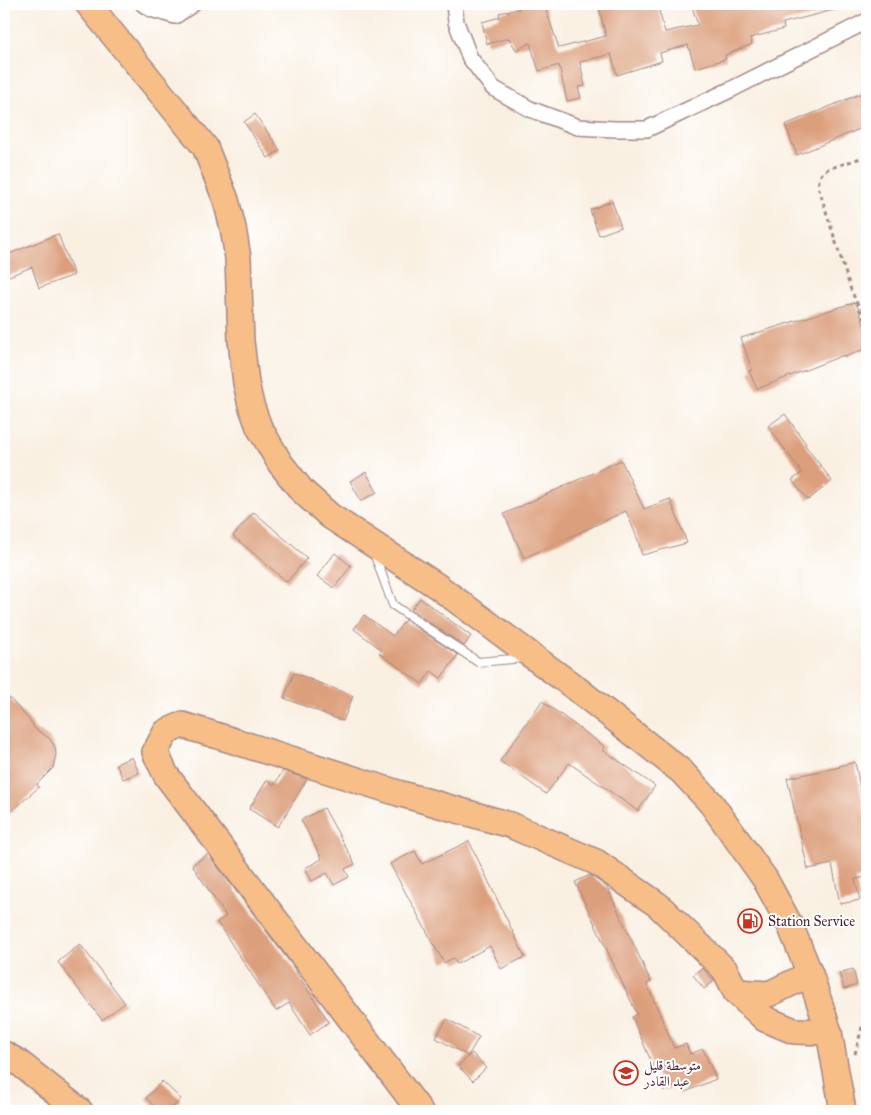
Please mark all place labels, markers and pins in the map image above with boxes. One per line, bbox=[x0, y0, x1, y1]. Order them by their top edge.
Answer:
fuel station icon: Station Service bbox=[737, 908, 763, 934]
place label: Station Service bbox=[768, 913, 855, 930]
place label: متوسطة قليل عبد القادر bbox=[642, 1057, 701, 1090]
school or university icon: متوسطة قليل عبد القادر bbox=[613, 1060, 639, 1086]

